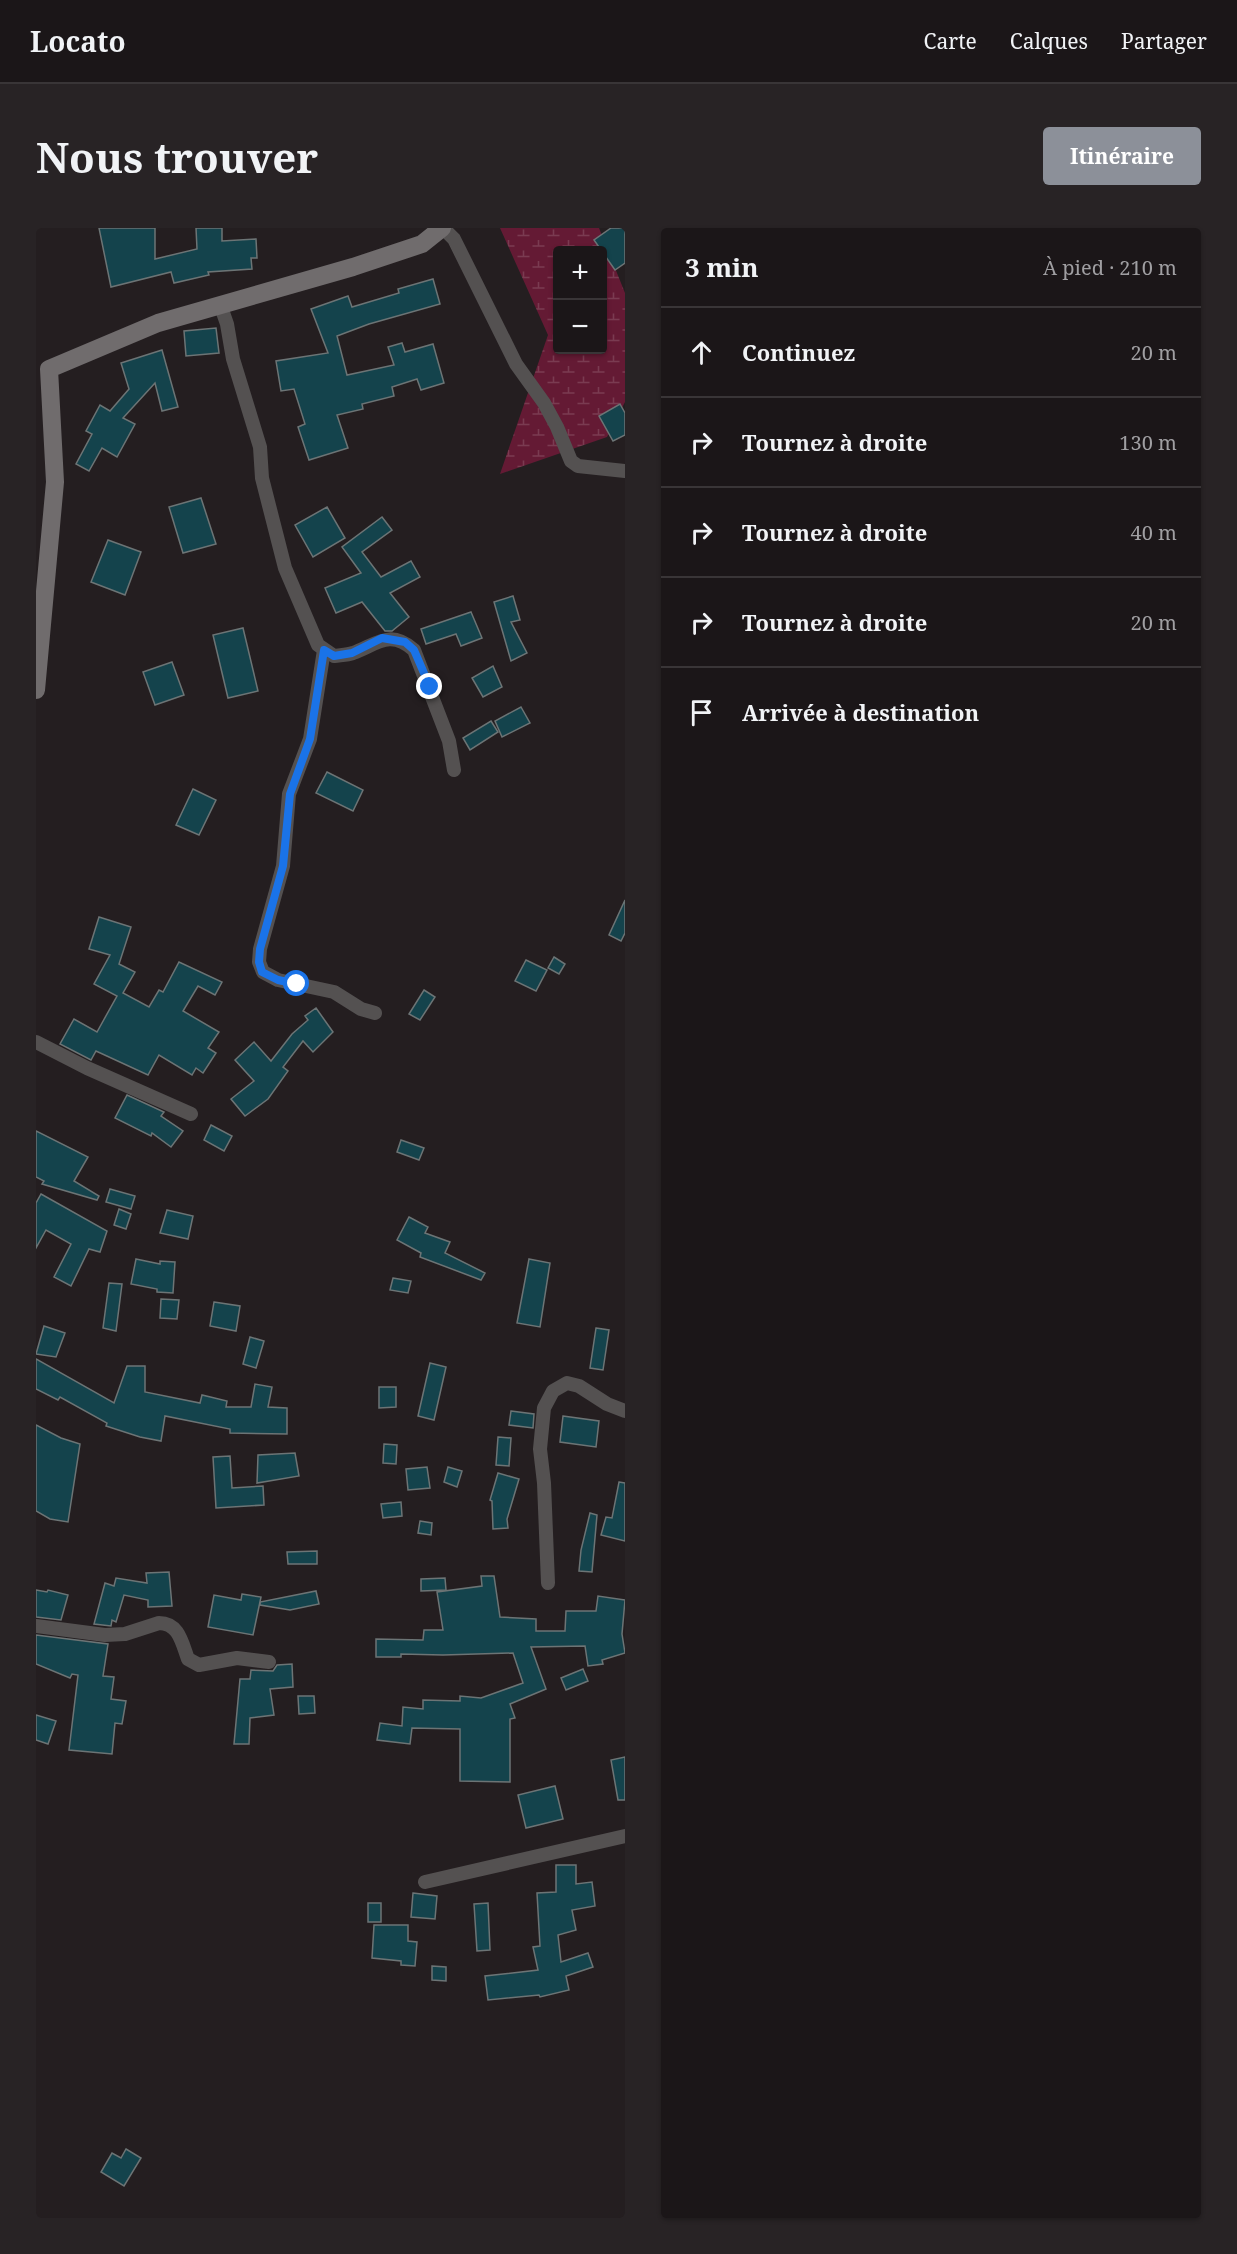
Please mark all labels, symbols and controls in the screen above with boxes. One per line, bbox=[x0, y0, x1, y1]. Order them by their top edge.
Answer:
text: Locato bbox=[30, 22, 126, 60]
text: Carte bbox=[924, 27, 977, 55]
text: Calques bbox=[1010, 27, 1088, 55]
text: Partager bbox=[1121, 27, 1207, 55]
button: Itinéraire bbox=[1043, 127, 1201, 185]
text: Nous trouver bbox=[36, 128, 318, 185]
map controls bbox=[553, 246, 607, 354]
button: + bbox=[553, 246, 607, 300]
text: 3 min bbox=[685, 249, 759, 285]
text: À pied · 210 m bbox=[1043, 254, 1177, 281]
button: − bbox=[553, 300, 607, 354]
icon: ahead bbox=[685, 336, 718, 369]
text: Continuez bbox=[742, 337, 855, 367]
text: 20 m bbox=[1131, 339, 1177, 366]
icon: right bbox=[685, 426, 718, 459]
text: Tournez à droite bbox=[742, 427, 927, 457]
text: 130 m bbox=[1119, 429, 1177, 456]
icon: right bbox=[685, 516, 718, 549]
text: Tournez à droite bbox=[742, 517, 927, 547]
text: 40 m bbox=[1131, 519, 1177, 546]
icon: right bbox=[685, 606, 718, 639]
text: Tournez à droite bbox=[742, 607, 927, 637]
text: 20 m bbox=[1131, 609, 1177, 636]
route end bbox=[416, 673, 442, 699]
icon: arrive bbox=[685, 696, 718, 729]
text: Arrivée à destination bbox=[742, 697, 979, 727]
route start bbox=[283, 970, 309, 996]

